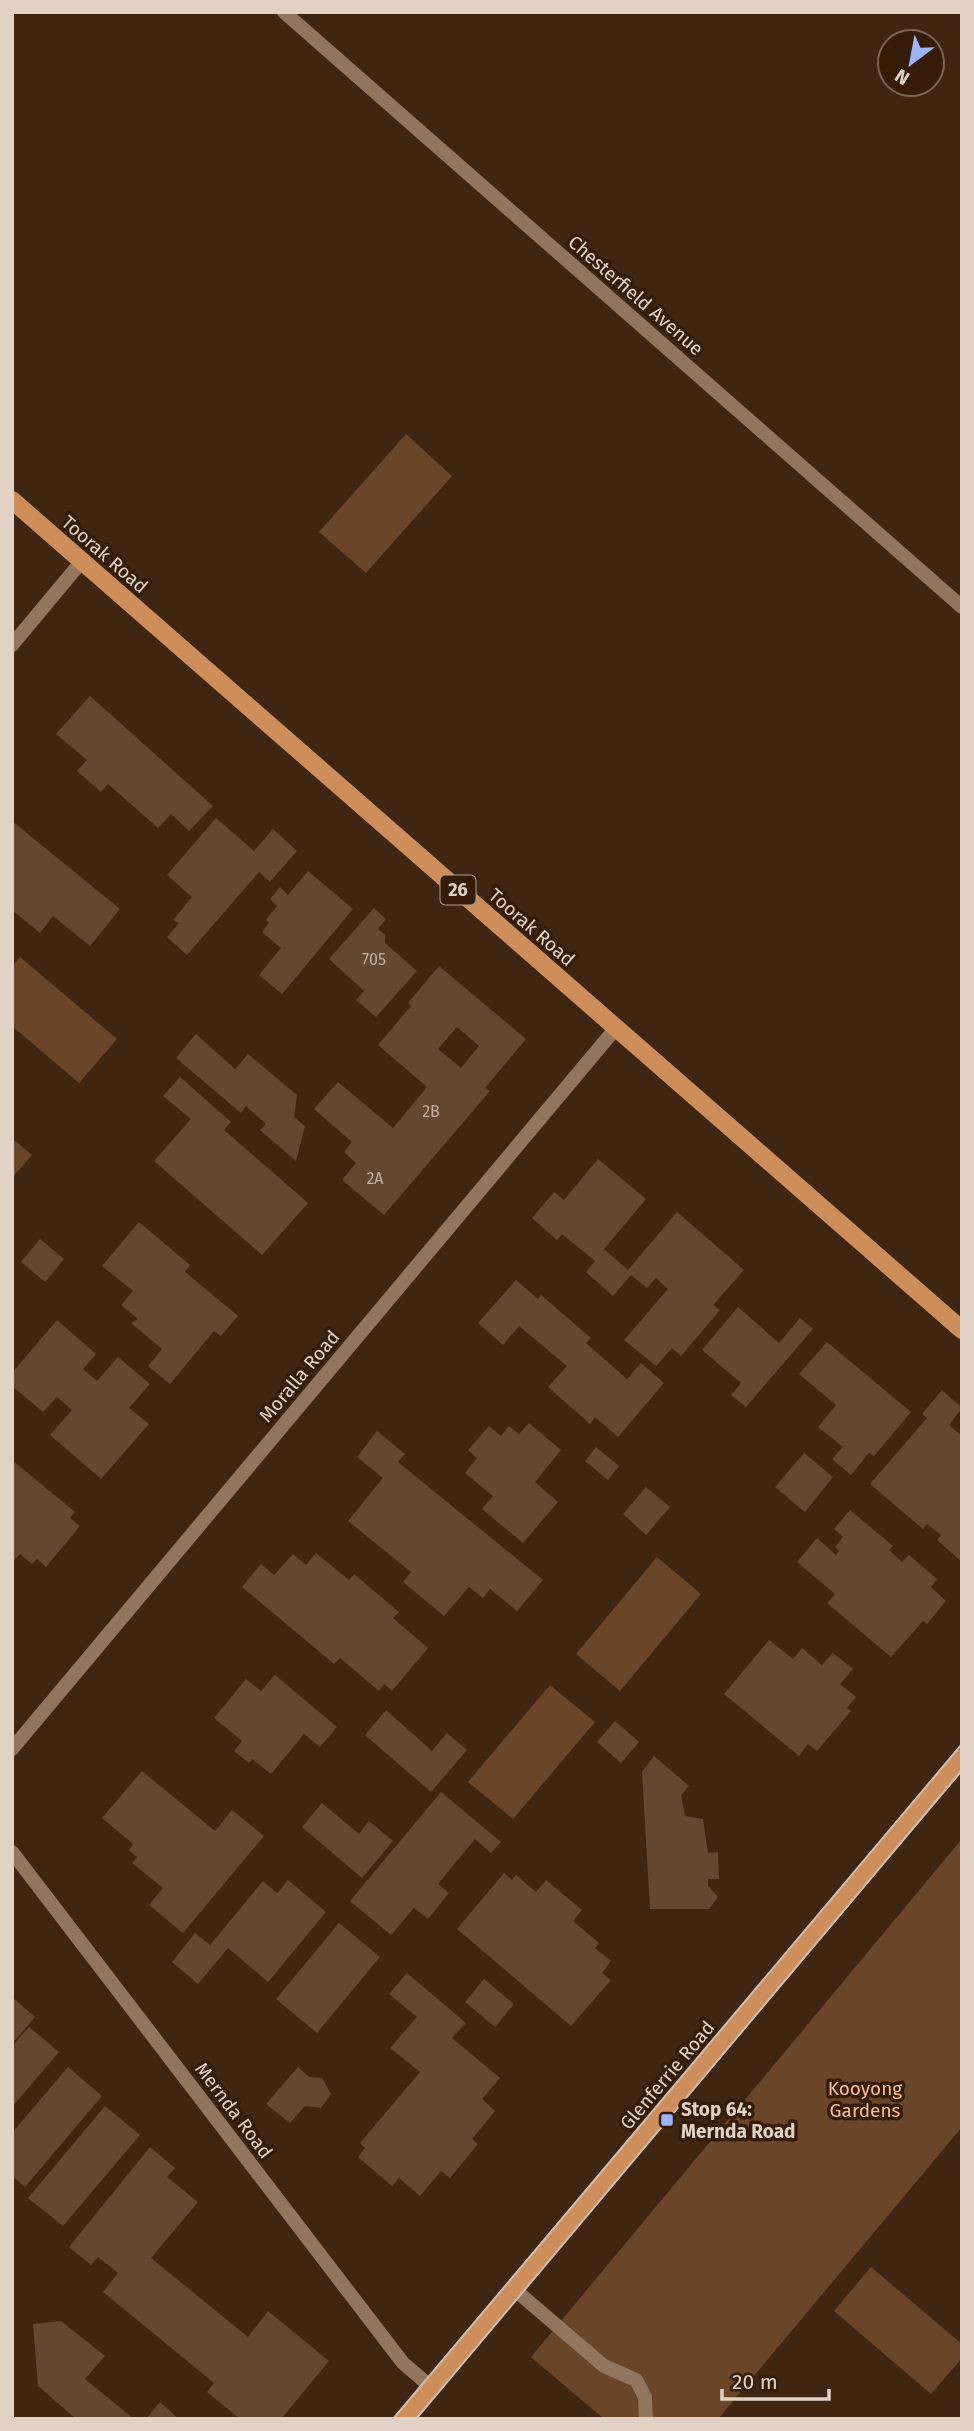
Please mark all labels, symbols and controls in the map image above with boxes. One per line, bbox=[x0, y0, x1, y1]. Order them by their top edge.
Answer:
north arrow bbox=[876, 28, 946, 98]
text: N bbox=[891, 64, 914, 90]
street label: Chesterfield Avenue bbox=[563, 231, 708, 360]
street label: Toorak Road bbox=[57, 511, 152, 598]
road number: 26 bbox=[440, 876, 476, 904]
street label: Toorak Road bbox=[484, 884, 579, 971]
house number: 705 bbox=[362, 950, 386, 969]
house number: 2B bbox=[422, 1102, 440, 1121]
house number: 2A bbox=[366, 1169, 384, 1188]
street label: Moralla Road bbox=[254, 1326, 344, 1427]
street label: Glenferrie Road bbox=[615, 2016, 719, 2134]
street label: Mernda Road bbox=[190, 2058, 277, 2163]
park label: Kooyong Gardens bbox=[828, 2077, 902, 2122]
place label: Stop 64: Mernda Road bbox=[681, 2098, 795, 2143]
marker: Stop 64: Mernda Road bbox=[659, 2112, 675, 2128]
scale bar bbox=[722, 2358, 829, 2402]
text: 20 m bbox=[732, 2369, 778, 2395]

